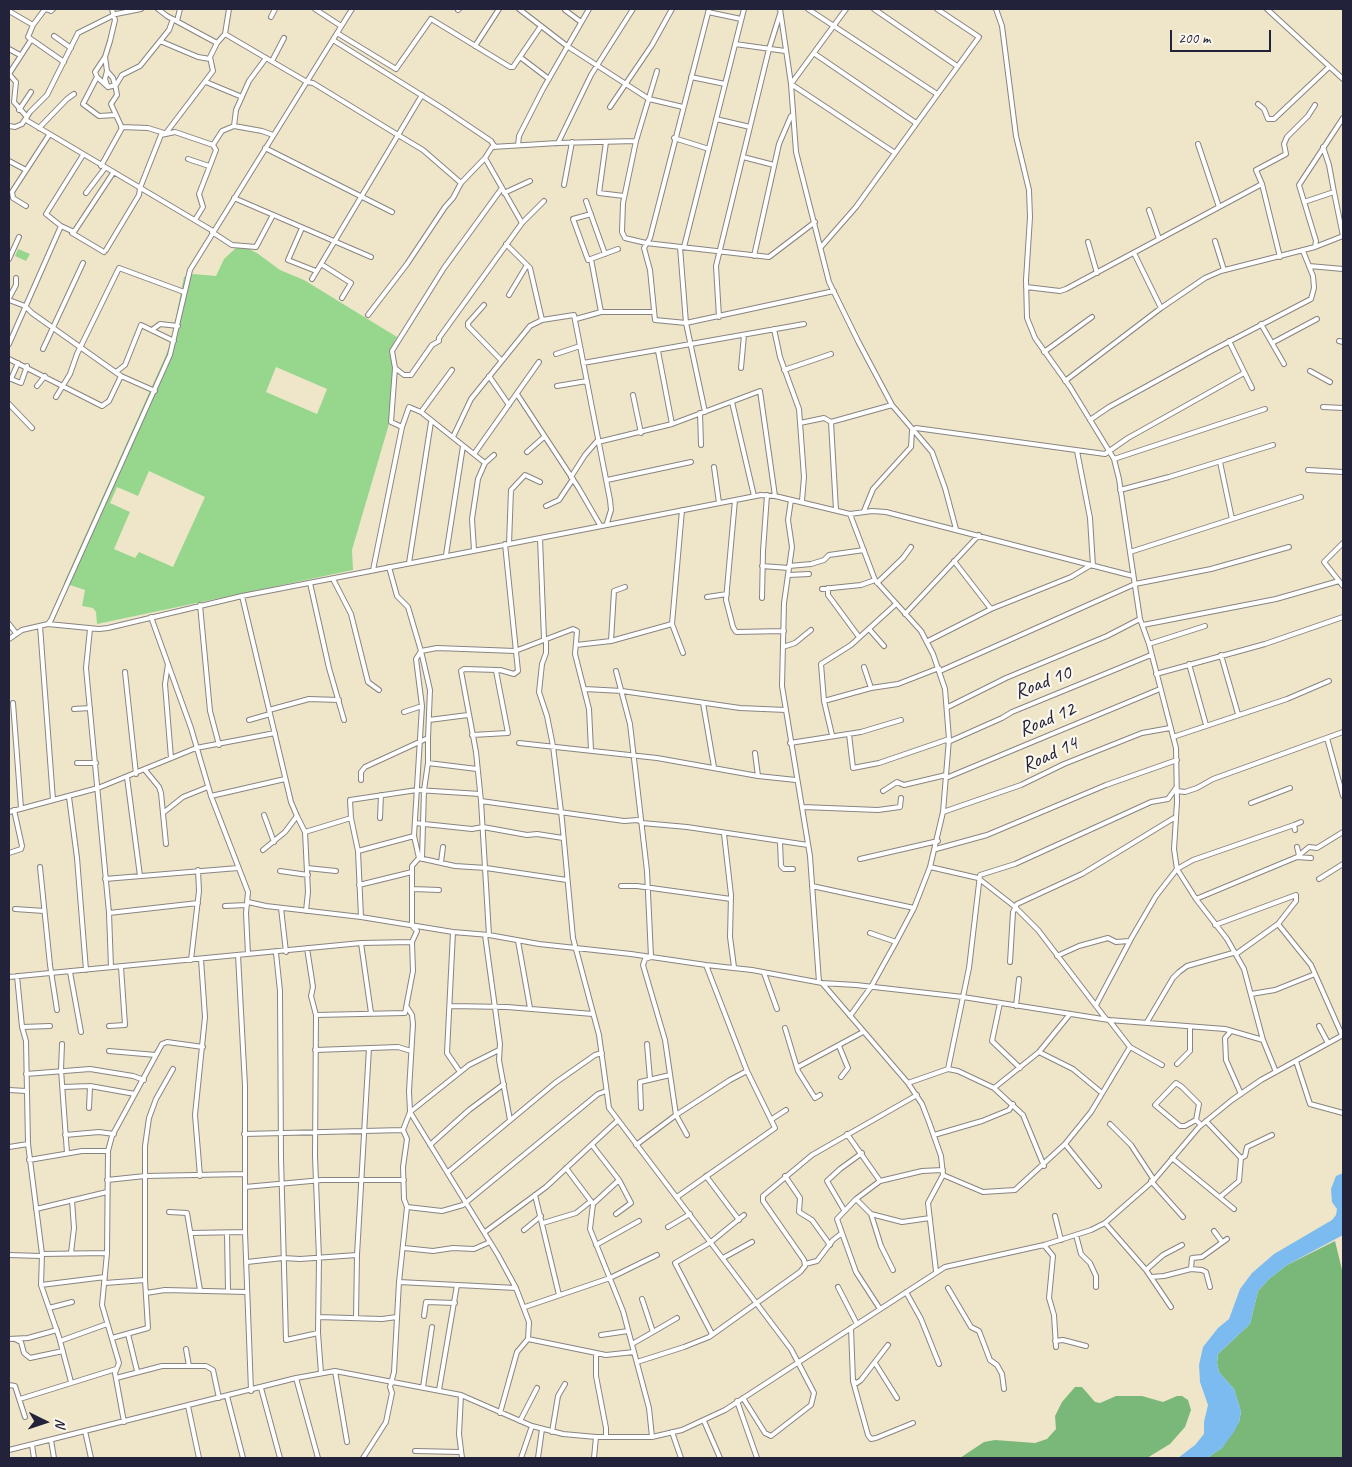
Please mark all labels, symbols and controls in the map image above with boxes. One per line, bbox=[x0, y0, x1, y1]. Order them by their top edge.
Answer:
scale bar bbox=[1172, 20, 1273, 52]
text: 200 m bbox=[1178, 29, 1210, 48]
street label: Road 10 bbox=[1011, 661, 1075, 705]
street label: Road 12 bbox=[1015, 697, 1079, 743]
street label: Road 14 bbox=[1018, 731, 1082, 779]
north arrow bbox=[20, 1397, 70, 1447]
text: N bbox=[52, 1418, 69, 1428]

